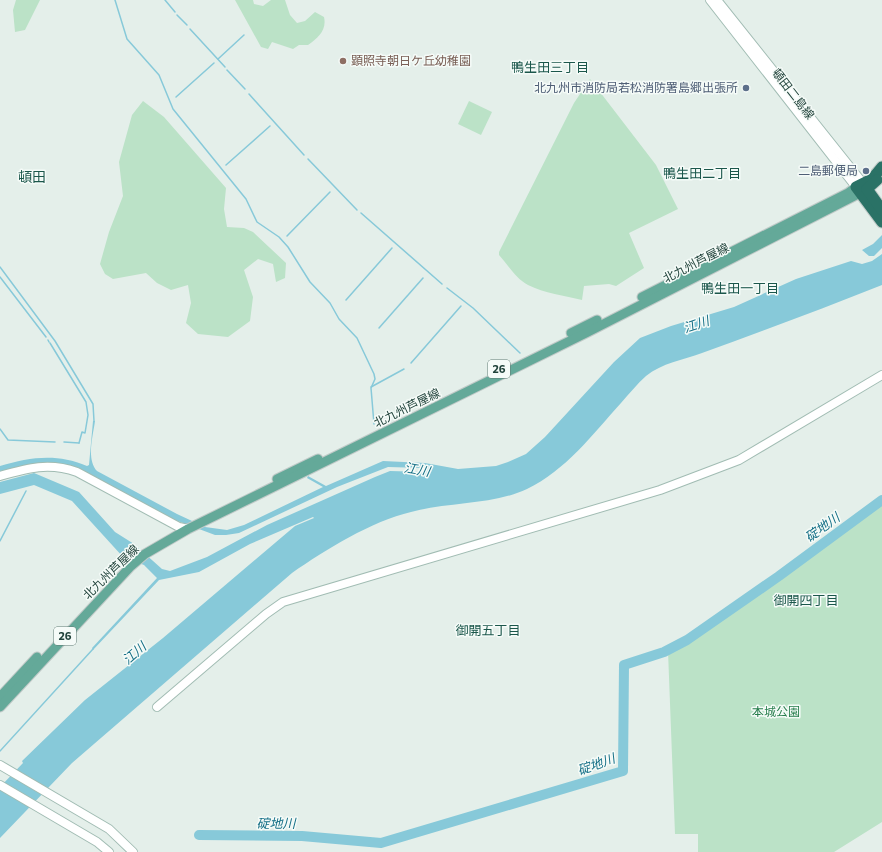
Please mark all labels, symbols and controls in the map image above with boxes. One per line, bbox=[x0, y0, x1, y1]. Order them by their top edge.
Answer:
place label: 顕照寺朝日ケ丘幼稚園 bbox=[351, 53, 471, 67]
marker: 顕照寺朝日ケ丘幼稚園 bbox=[338, 56, 348, 66]
district label: 鴨生田三丁目 bbox=[511, 59, 589, 75]
street label: 頓田二島線 bbox=[770, 65, 818, 121]
place label: 北九州市消防局若松消防署島郷出張所 bbox=[534, 80, 738, 94]
marker: 北九州市消防局若松消防署島郷出張所 bbox=[741, 83, 751, 93]
place label: 二島郵便局 bbox=[798, 163, 858, 177]
district label: 鴨生田二丁目 bbox=[663, 165, 741, 181]
marker: 二島郵便局 bbox=[861, 166, 871, 176]
district label: 頓田 bbox=[18, 168, 46, 185]
street label: 北九州芦屋線 bbox=[660, 240, 731, 285]
district label: 鴨生田一丁目 bbox=[701, 280, 779, 296]
water label: 江川 bbox=[681, 312, 713, 336]
road number: 26 bbox=[488, 360, 510, 378]
street label: 北九州芦屋線 bbox=[371, 385, 442, 429]
water label: 江川 bbox=[403, 459, 433, 479]
water label: 碇地川 bbox=[802, 508, 844, 545]
street label: 北九州芦屋線 bbox=[80, 541, 141, 601]
district label: 御開四丁目 bbox=[773, 592, 839, 608]
district label: 御開五丁目 bbox=[455, 622, 521, 638]
road number: 26 bbox=[54, 627, 76, 645]
water label: 江川 bbox=[119, 637, 151, 668]
park label: 本城公園 bbox=[752, 704, 800, 718]
water label: 碇地川 bbox=[575, 749, 619, 778]
water label: 碇地川 bbox=[256, 815, 297, 831]

